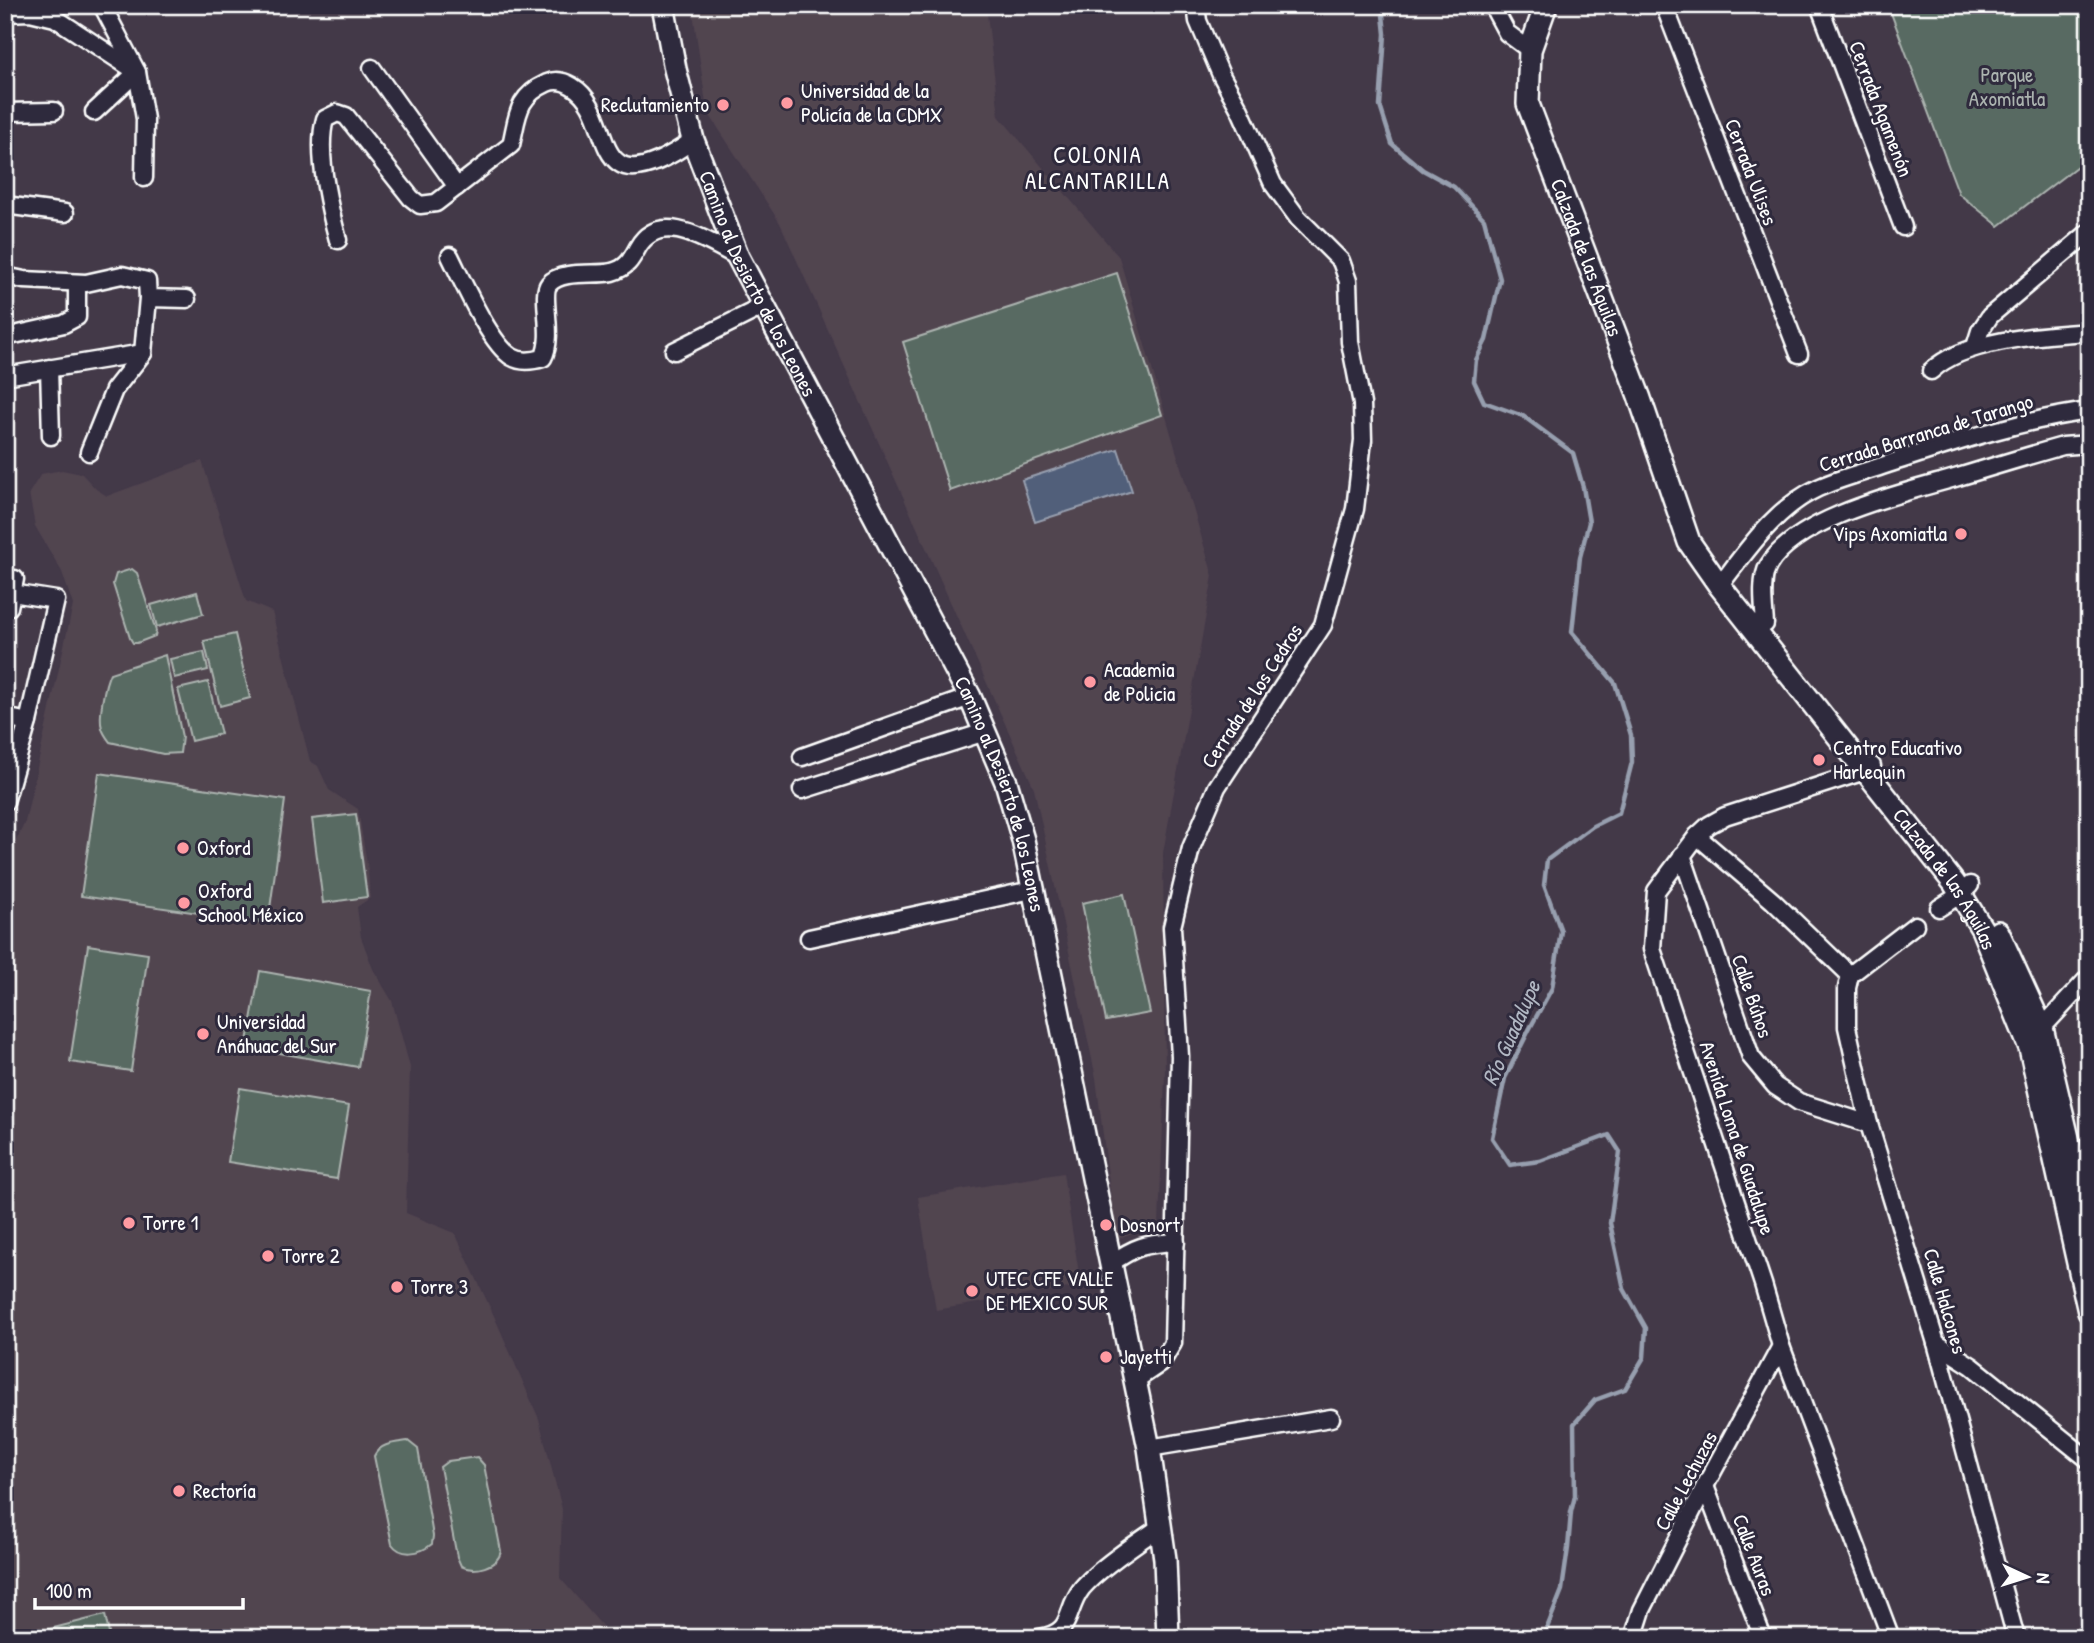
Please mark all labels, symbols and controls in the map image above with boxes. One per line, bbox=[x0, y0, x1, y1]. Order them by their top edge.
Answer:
street label: Cerrada Agamenón bbox=[1842, 37, 1921, 181]
park label: Parque Axomiatla bbox=[1969, 60, 2045, 113]
place label: Universidad de la Policía de la CDMX bbox=[801, 76, 943, 129]
place label: Reclutamiento bbox=[601, 90, 709, 119]
marker: Universidad de la Policía de la CDMX bbox=[779, 95, 795, 111]
marker: Reclutamiento bbox=[715, 97, 731, 113]
street label: Cerrada Ulises bbox=[1718, 114, 1785, 229]
district label: COLONIA ALCANTARILLA bbox=[1025, 139, 1171, 196]
street label: Camino al Desierto de los Leones bbox=[692, 166, 824, 402]
street label: Calzada de las Águilas bbox=[1544, 174, 1630, 340]
street label: Cerrada Barranca de Tarango bbox=[1815, 386, 2037, 479]
place label: Vips Axomiatla bbox=[1832, 519, 1947, 548]
marker: Vips Axomiatla bbox=[1953, 526, 1969, 542]
street label: Cerrada de los Cedros bbox=[1194, 618, 1309, 773]
place label: Academia de Policia bbox=[1104, 655, 1175, 708]
street label: Camino al Desierto de los Leones bbox=[947, 671, 1052, 914]
marker: Academia de Policia bbox=[1082, 674, 1098, 690]
place label: Centro Educativo Harlequin bbox=[1833, 733, 1962, 786]
marker: Centro Educativo Harlequin bbox=[1811, 752, 1827, 768]
street label: Calzada de las Águilas bbox=[1886, 802, 2004, 954]
place label: Oxford bbox=[197, 833, 250, 862]
marker: Oxford bbox=[175, 840, 191, 856]
place label: Oxford School México bbox=[198, 876, 304, 929]
marker: Oxford School México bbox=[176, 895, 192, 911]
street label: Calle Búhos bbox=[1725, 950, 1780, 1041]
water label: Río Guadalupe bbox=[1474, 975, 1549, 1091]
place label: Universidad Anáhuac del Sur bbox=[217, 1007, 337, 1060]
marker: Universidad Anáhuac del Sur bbox=[195, 1026, 211, 1042]
street label: Avenida Loma de Guadalupe bbox=[1692, 1037, 1782, 1238]
place label: Torre 1 bbox=[143, 1208, 198, 1237]
place label: Dosnort bbox=[1120, 1210, 1181, 1239]
marker: Torre 1 bbox=[121, 1215, 137, 1231]
marker: Dosnort bbox=[1098, 1217, 1114, 1233]
place label: Torre 2 bbox=[282, 1241, 340, 1270]
street label: Calle Halcones bbox=[1917, 1245, 1974, 1357]
marker: Torre 2 bbox=[260, 1248, 276, 1264]
place label: UTEC CFE VALLE DE MEXICO SUR bbox=[986, 1264, 1113, 1317]
place label: Torre 3 bbox=[411, 1272, 468, 1301]
marker: Torre 3 bbox=[389, 1279, 405, 1295]
marker: UTEC CFE VALLE DE MEXICO SUR bbox=[964, 1283, 980, 1299]
place label: Jayetti bbox=[1120, 1342, 1172, 1371]
marker: Jayetti bbox=[1098, 1349, 1114, 1365]
street label: Calle Lechuzas bbox=[1647, 1426, 1724, 1536]
place label: Rectoría bbox=[193, 1476, 256, 1505]
marker: Rectoría bbox=[171, 1483, 187, 1499]
street label: Calle Auras bbox=[1726, 1510, 1783, 1600]
north arrow bbox=[1993, 1542, 2062, 1612]
scale bar bbox=[35, 1566, 243, 1610]
text: N bbox=[2031, 1572, 2057, 1584]
text: 100 m bbox=[46, 1576, 92, 1605]

